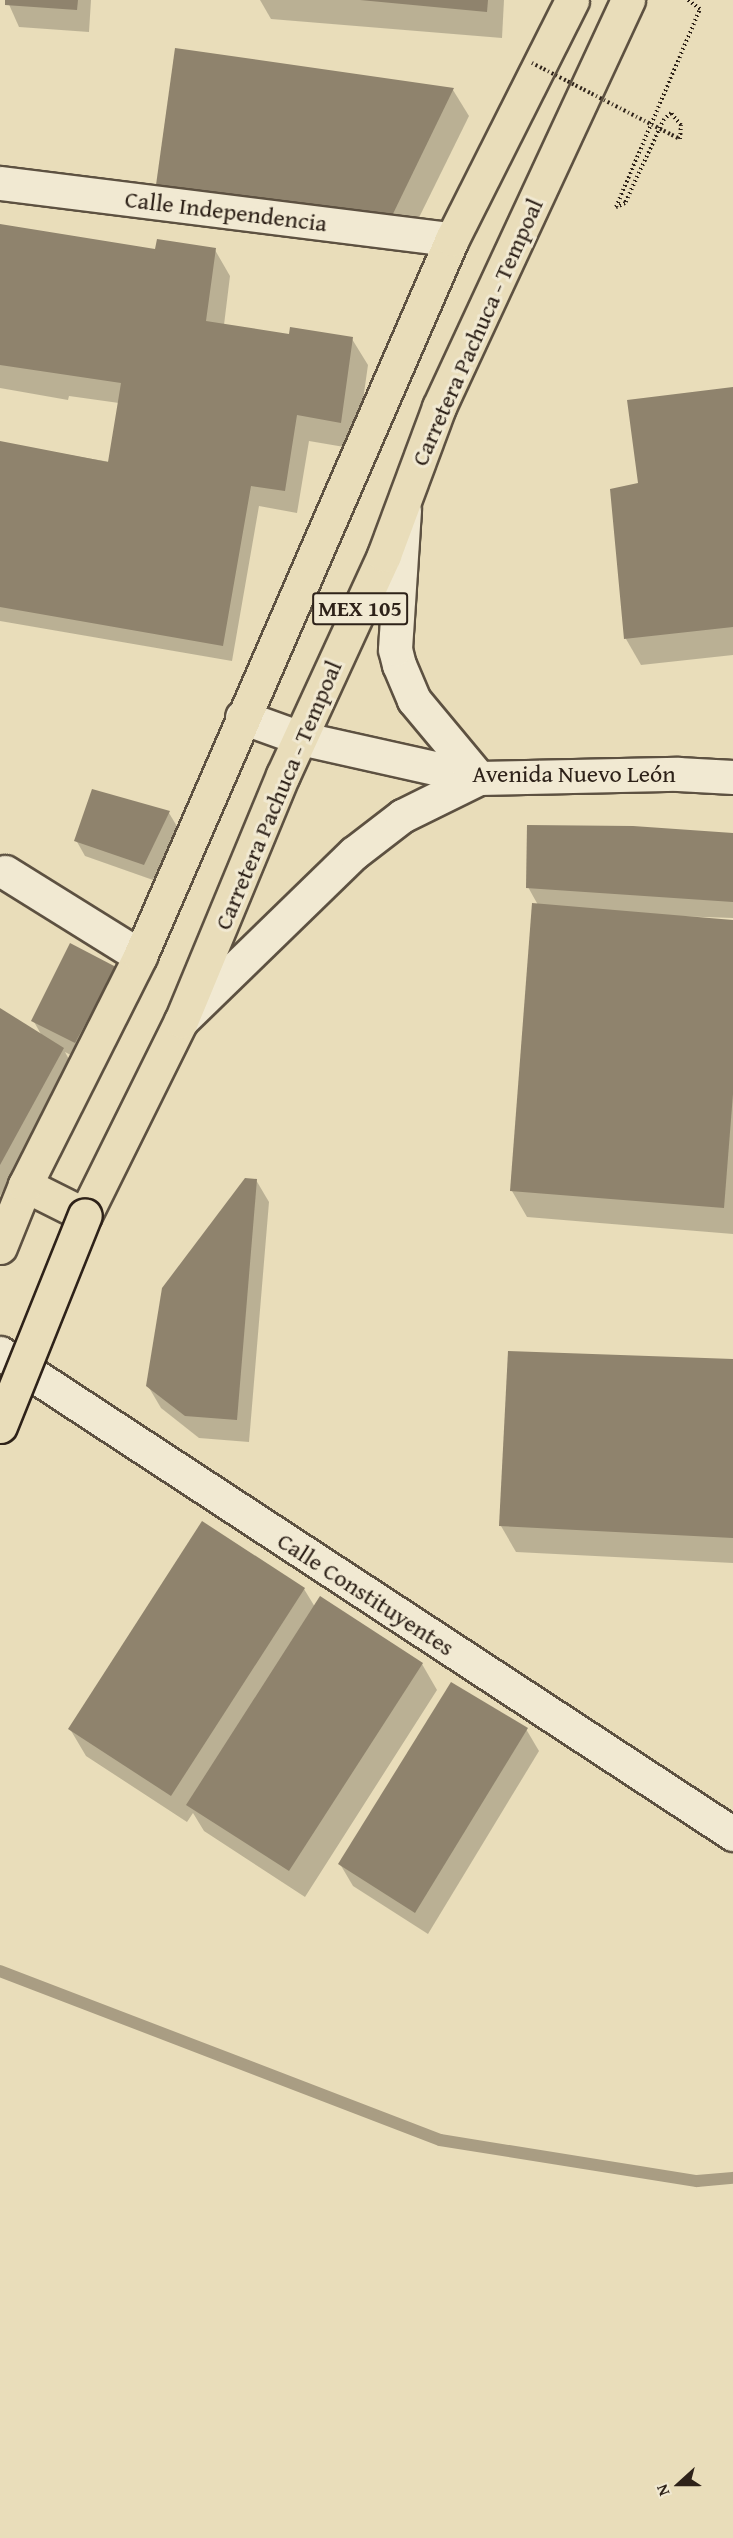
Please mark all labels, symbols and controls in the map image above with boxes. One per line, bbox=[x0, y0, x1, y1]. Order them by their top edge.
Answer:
street label: Calle Independencia bbox=[123, 184, 329, 238]
street label: Carretera Pachuca - Tempoal bbox=[405, 194, 549, 470]
road number: MEX 105 bbox=[312, 590, 408, 628]
street label: Carretera Pachuca - Tempoal bbox=[208, 656, 348, 934]
street label: Avenida Nuevo León bbox=[472, 760, 676, 788]
street label: Calle Constituyentes bbox=[272, 1526, 460, 1662]
north arrow bbox=[649, 2454, 709, 2514]
text: N bbox=[649, 2481, 675, 2500]

